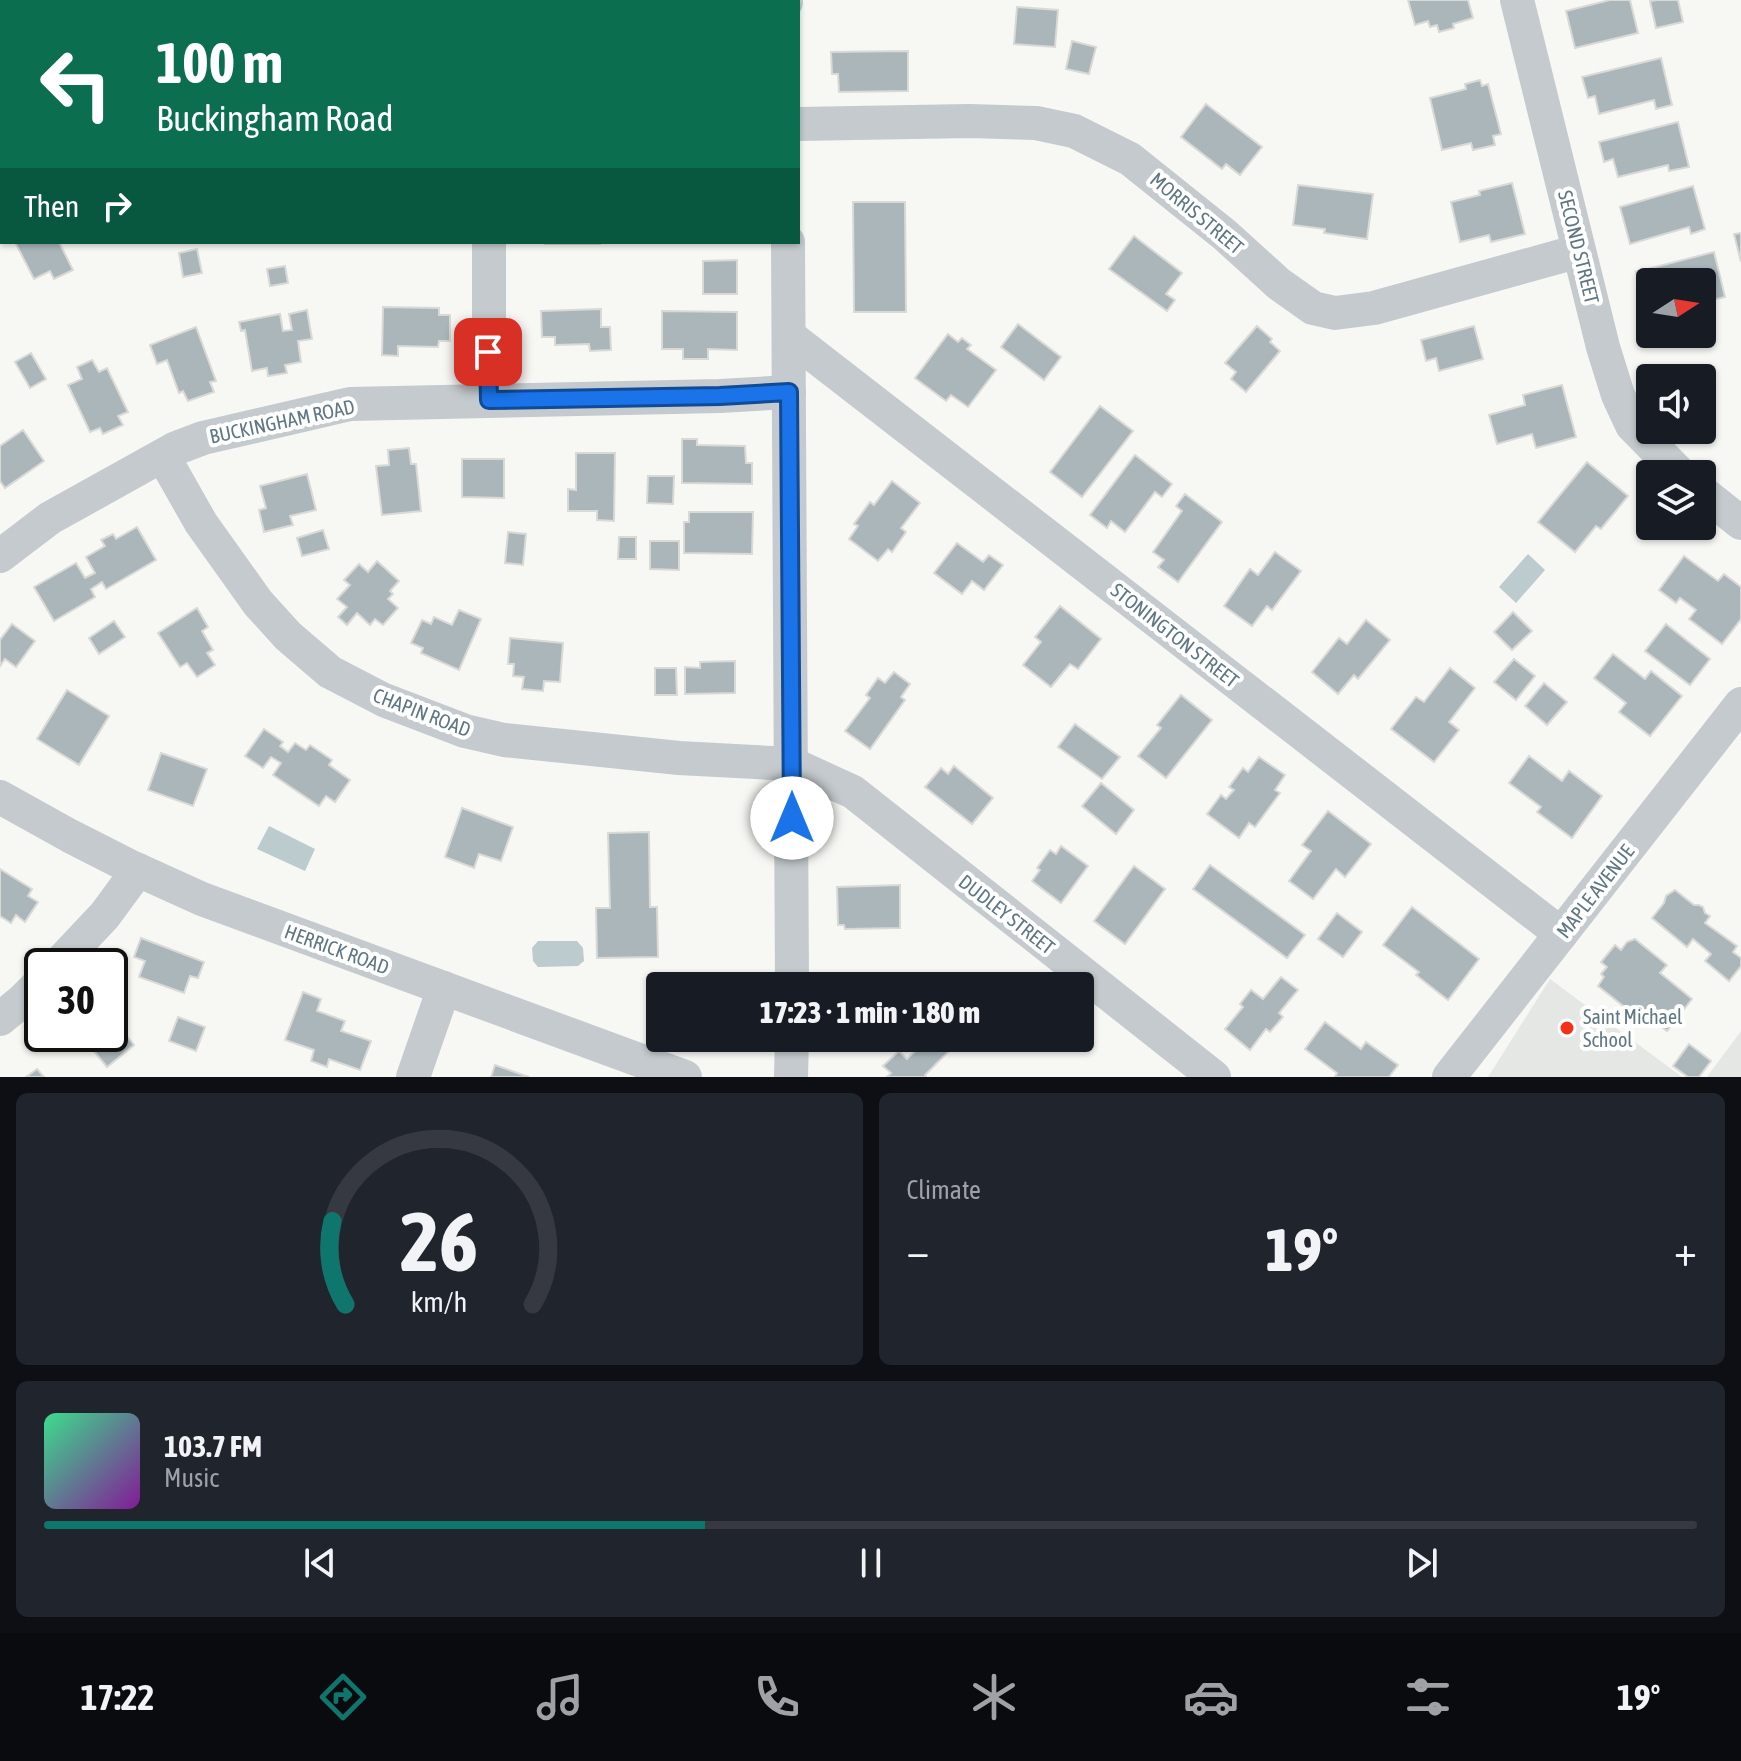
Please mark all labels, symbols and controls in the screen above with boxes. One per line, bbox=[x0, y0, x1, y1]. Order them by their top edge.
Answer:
text: 100 m bbox=[156, 31, 283, 95]
icon: left bbox=[24, 32, 128, 136]
text: Buckingham Road bbox=[156, 97, 394, 139]
street label: MORRIS STREET bbox=[1146, 167, 1248, 259]
icon: right bbox=[95, 184, 139, 228]
street label: SECOND STREET bbox=[1554, 188, 1604, 306]
text: Then bbox=[24, 189, 79, 223]
north arrow bbox=[1636, 268, 1716, 348]
map controls bbox=[1636, 268, 1716, 540]
pin bbox=[454, 318, 522, 386]
icon: arrive bbox=[466, 330, 510, 374]
button: sound bbox=[1636, 364, 1716, 444]
street label: BUCKINGHAM ROAD bbox=[207, 394, 357, 448]
button: layers bbox=[1636, 460, 1716, 540]
street label: STONINGTON STREET bbox=[1107, 578, 1243, 692]
street label: CHAPIN ROAD bbox=[370, 683, 474, 741]
position arrow bbox=[750, 776, 834, 860]
street label: MAPLE AVENUE bbox=[1552, 839, 1639, 942]
street label: DUDLEY STREET bbox=[955, 870, 1060, 959]
street label: HERRICK ROAD bbox=[282, 920, 392, 978]
speed limit sign: 30 bbox=[24, 948, 128, 1052]
text: 17:23 · 1 min · 180 m bbox=[760, 995, 980, 1029]
place label: Saint Michael School bbox=[1583, 1005, 1683, 1051]
marker: Saint Michael School bbox=[1558, 1019, 1576, 1037]
text: Climate bbox=[907, 1175, 981, 1205]
text: 26 bbox=[400, 1193, 478, 1289]
text: 19° bbox=[1265, 1215, 1338, 1284]
text: − bbox=[907, 1225, 929, 1275]
text: + bbox=[1674, 1225, 1697, 1275]
text: km/h bbox=[411, 1285, 468, 1318]
text: 103.7 FM bbox=[164, 1429, 262, 1463]
text: Music bbox=[164, 1463, 219, 1493]
icon: previous bbox=[298, 1541, 342, 1585]
icon: pause bbox=[849, 1541, 893, 1585]
icon: next bbox=[1400, 1541, 1444, 1585]
icon: directions bbox=[315, 1669, 371, 1725]
icon: music bbox=[532, 1669, 588, 1725]
icon: phone bbox=[749, 1669, 805, 1725]
icon: climate bbox=[966, 1669, 1022, 1725]
icon: car bbox=[1183, 1669, 1239, 1725]
icon: filters bbox=[1400, 1669, 1456, 1725]
text: 17:22 bbox=[80, 1676, 155, 1718]
text: 19° bbox=[1617, 1676, 1661, 1718]

